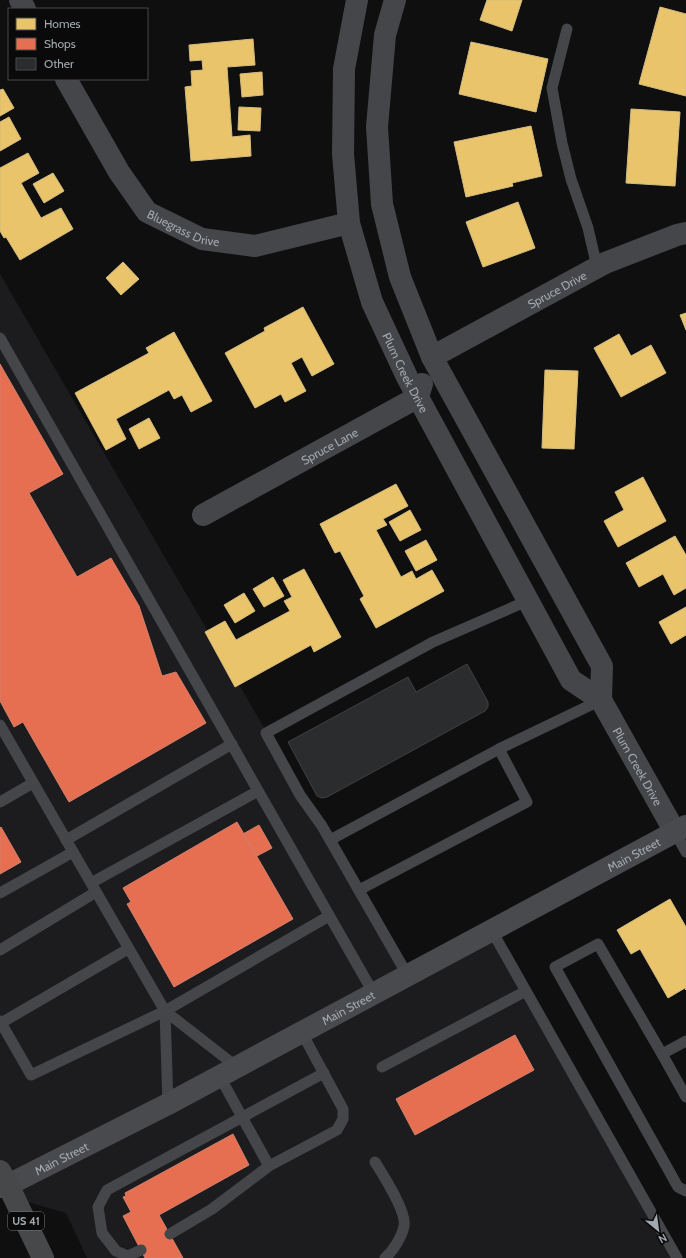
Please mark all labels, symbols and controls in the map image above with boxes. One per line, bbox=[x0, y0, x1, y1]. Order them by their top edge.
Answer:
legend bbox=[8, 8, 148, 80]
text: Homes bbox=[44, 16, 81, 31]
text: Shops bbox=[44, 36, 76, 51]
text: Other bbox=[44, 56, 74, 71]
street label: Bluegrass Drive bbox=[145, 206, 220, 249]
street label: Spruce Drive bbox=[525, 267, 589, 311]
street label: Plum Creek Drive bbox=[380, 330, 432, 415]
street label: Spruce Lane bbox=[298, 424, 360, 467]
street label: Plum Creek Drive bbox=[610, 724, 666, 808]
street label: Main Street bbox=[604, 834, 663, 875]
street label: Main Street bbox=[319, 987, 377, 1028]
street label: Main Street bbox=[32, 1138, 91, 1178]
north arrow bbox=[638, 1210, 678, 1250]
road number: US 41 bbox=[8, 1212, 44, 1230]
text: N bbox=[656, 1231, 670, 1247]

